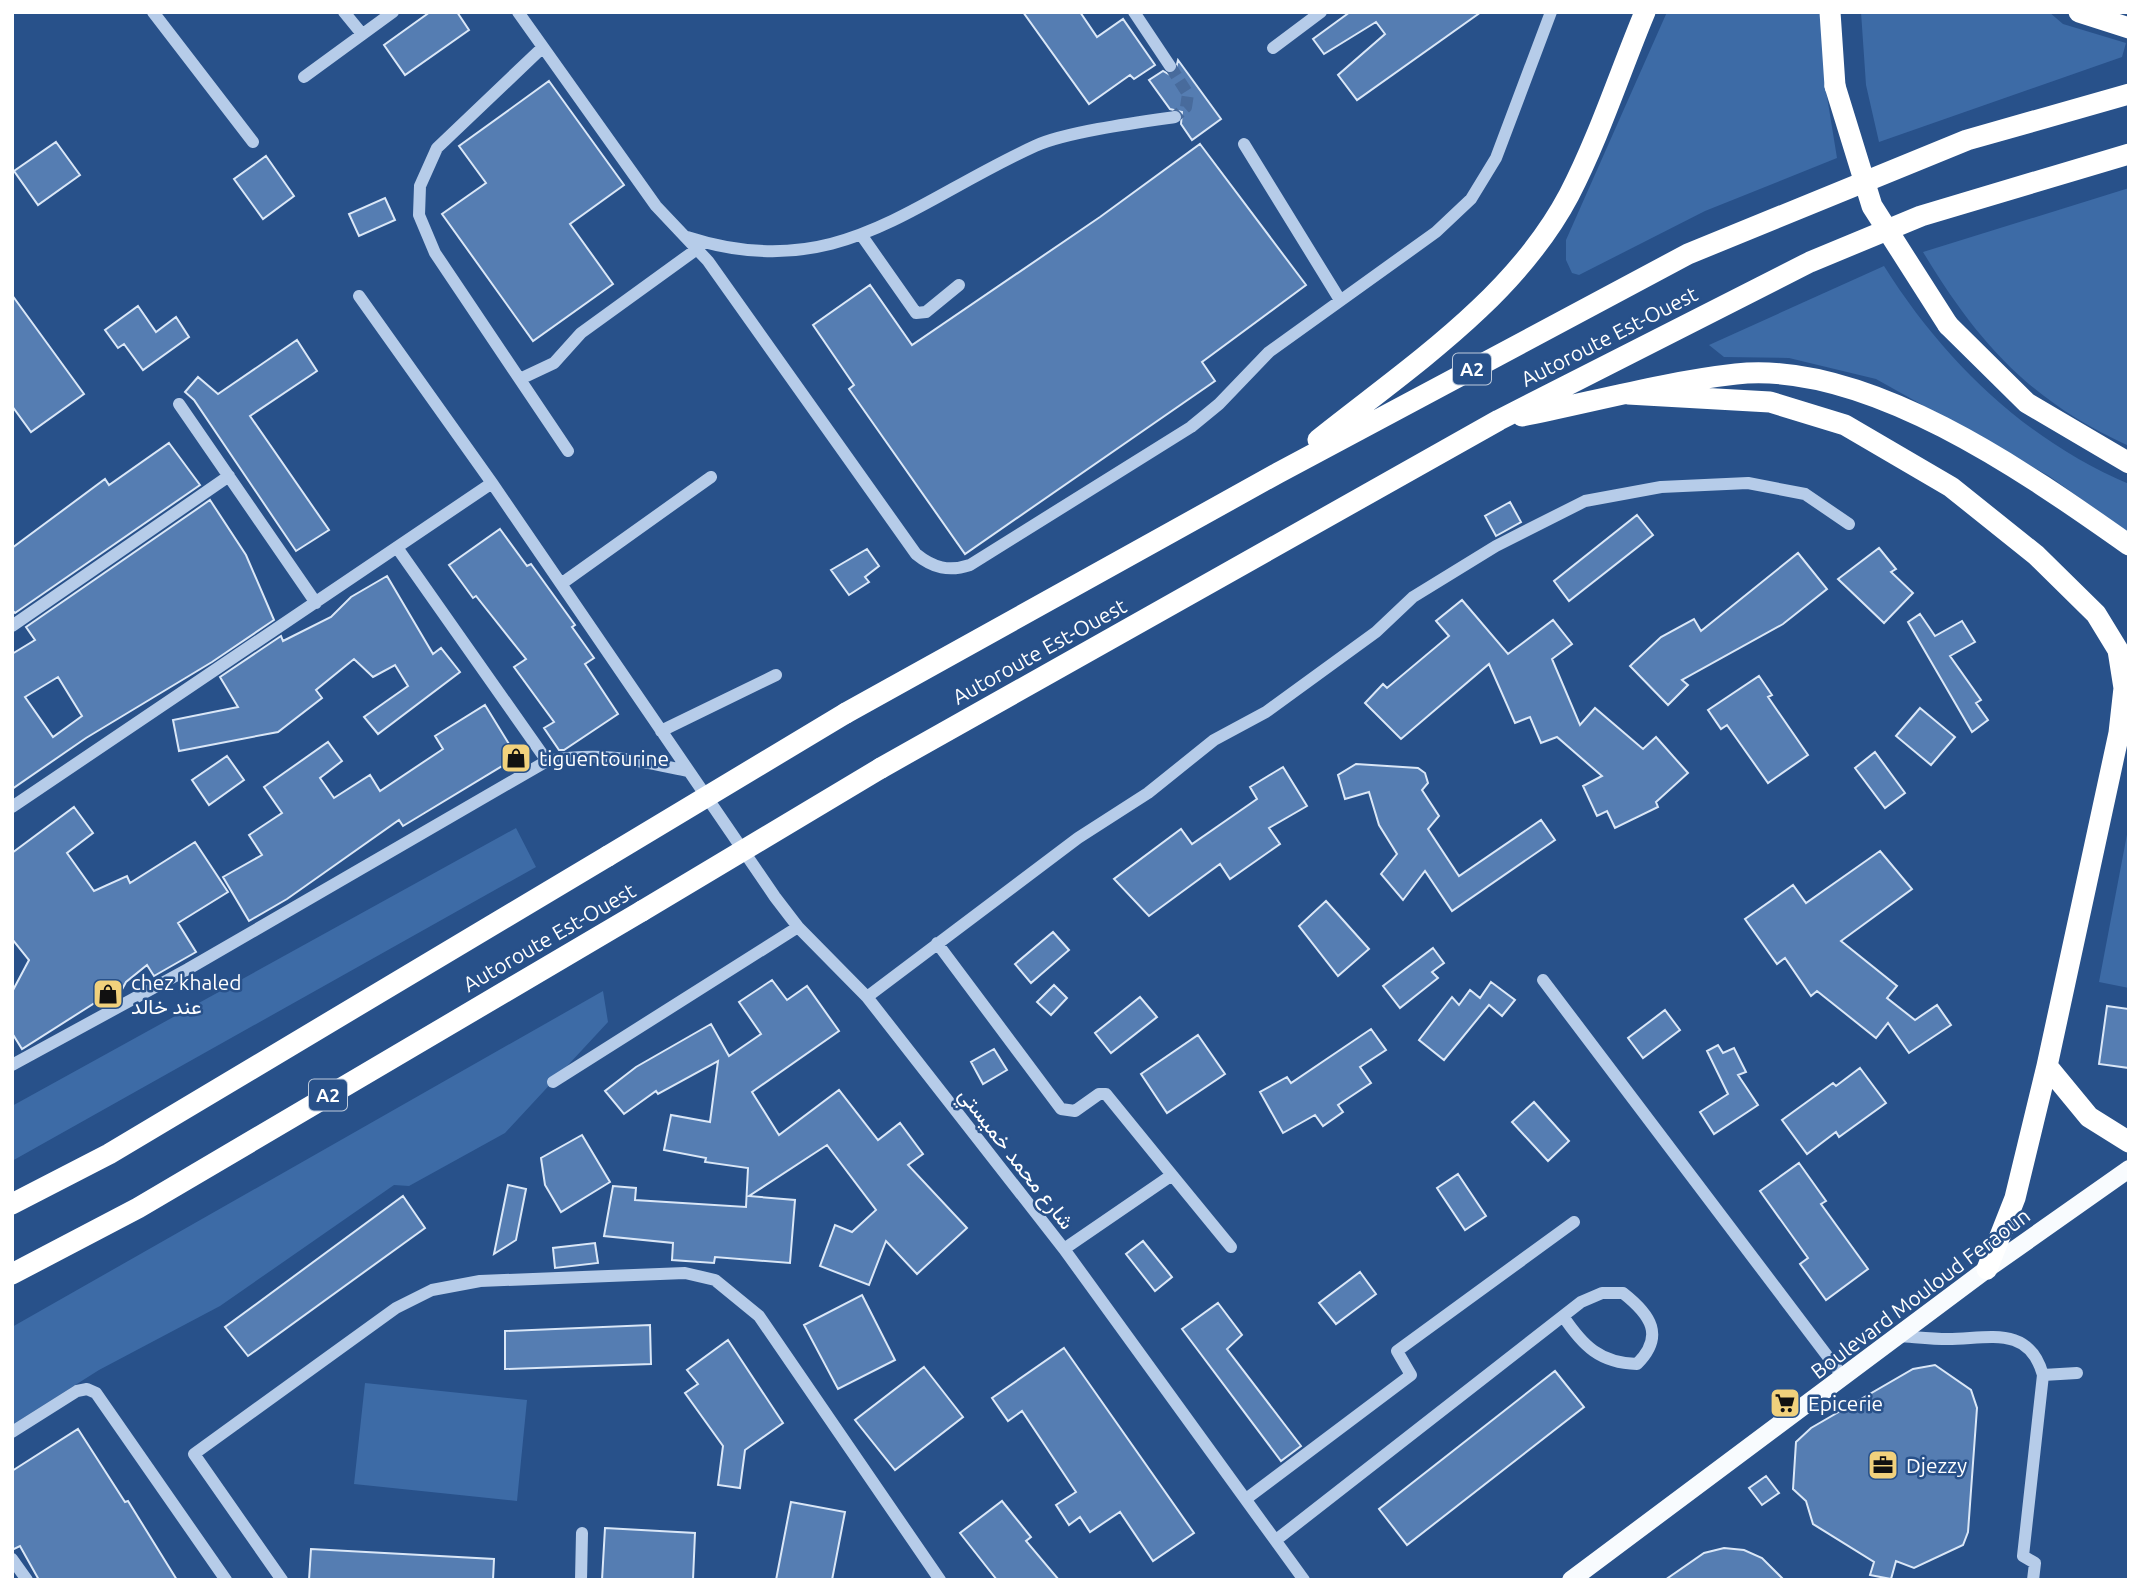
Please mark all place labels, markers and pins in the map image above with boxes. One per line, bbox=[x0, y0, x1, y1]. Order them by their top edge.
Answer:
shop icon: tiguentourine bbox=[499, 741, 533, 775]
place label: tiguentourine bbox=[539, 746, 669, 770]
place label: chez khaled عند خالد bbox=[131, 970, 242, 1018]
shop icon: chez khaled عند خالد bbox=[91, 977, 125, 1011]
supermarket icon: Epicerie bbox=[1768, 1386, 1802, 1420]
place label: Epicerie bbox=[1808, 1391, 1883, 1415]
office icon: Djezzy bbox=[1866, 1448, 1900, 1482]
place label: Djezzy bbox=[1906, 1453, 1967, 1477]

